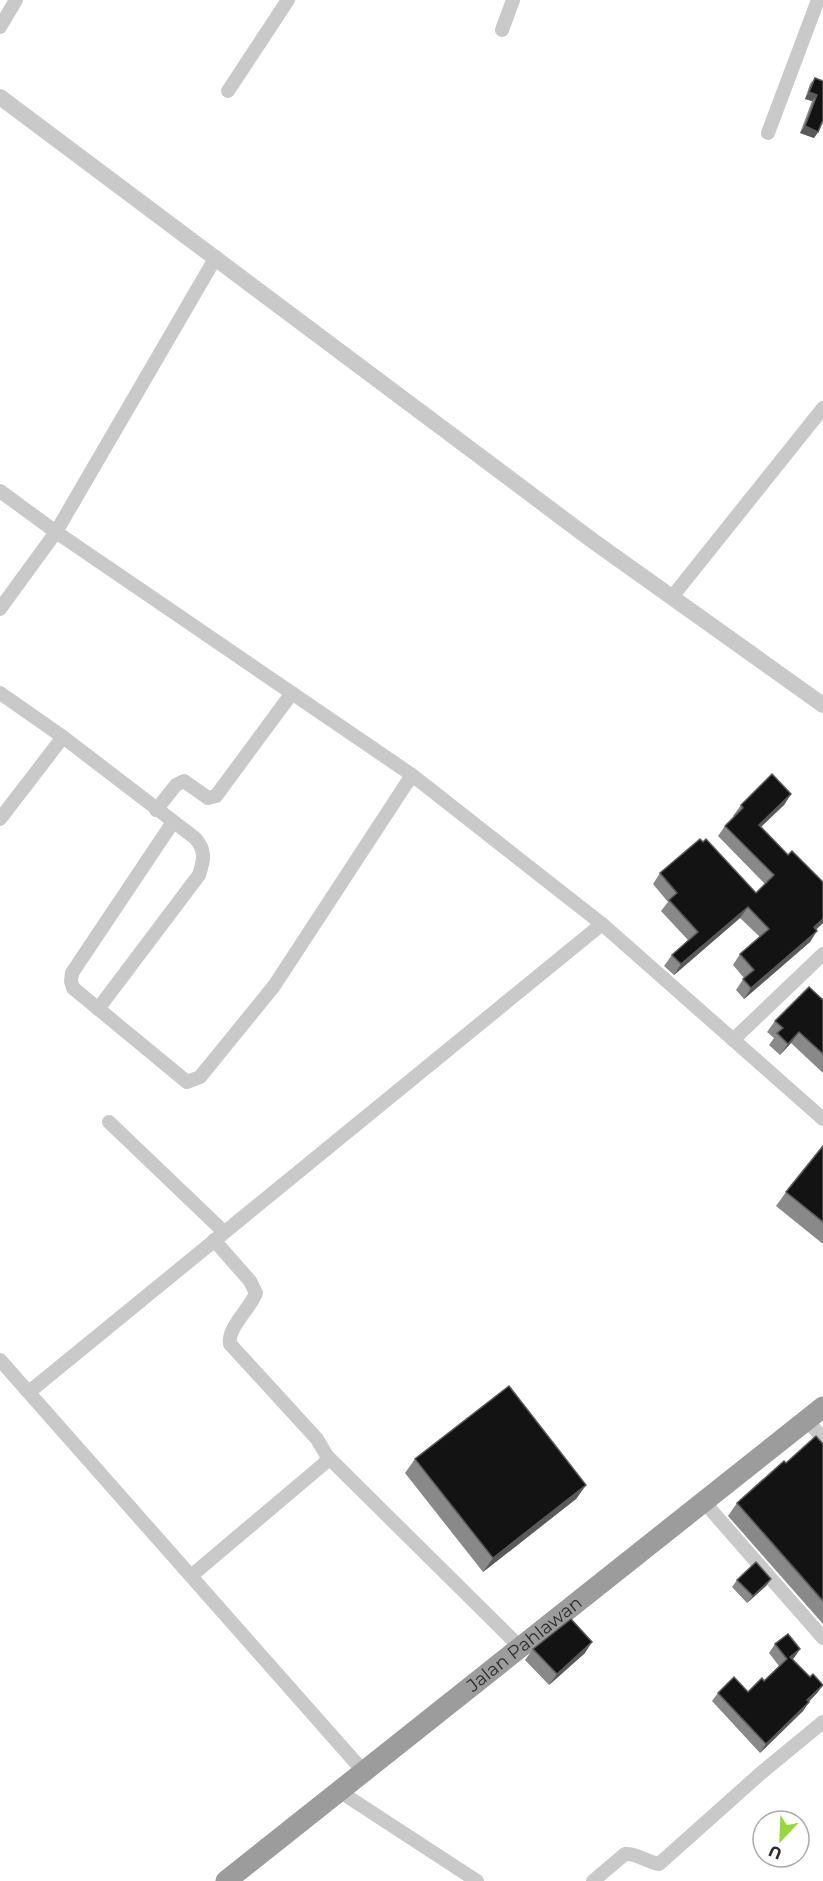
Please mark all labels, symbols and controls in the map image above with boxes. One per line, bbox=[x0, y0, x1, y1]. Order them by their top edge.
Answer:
street label: Jalan Pahlawan bbox=[462, 1592, 586, 1697]
north arrow bbox=[751, 1809, 811, 1869]
text: U bbox=[766, 1841, 785, 1864]

